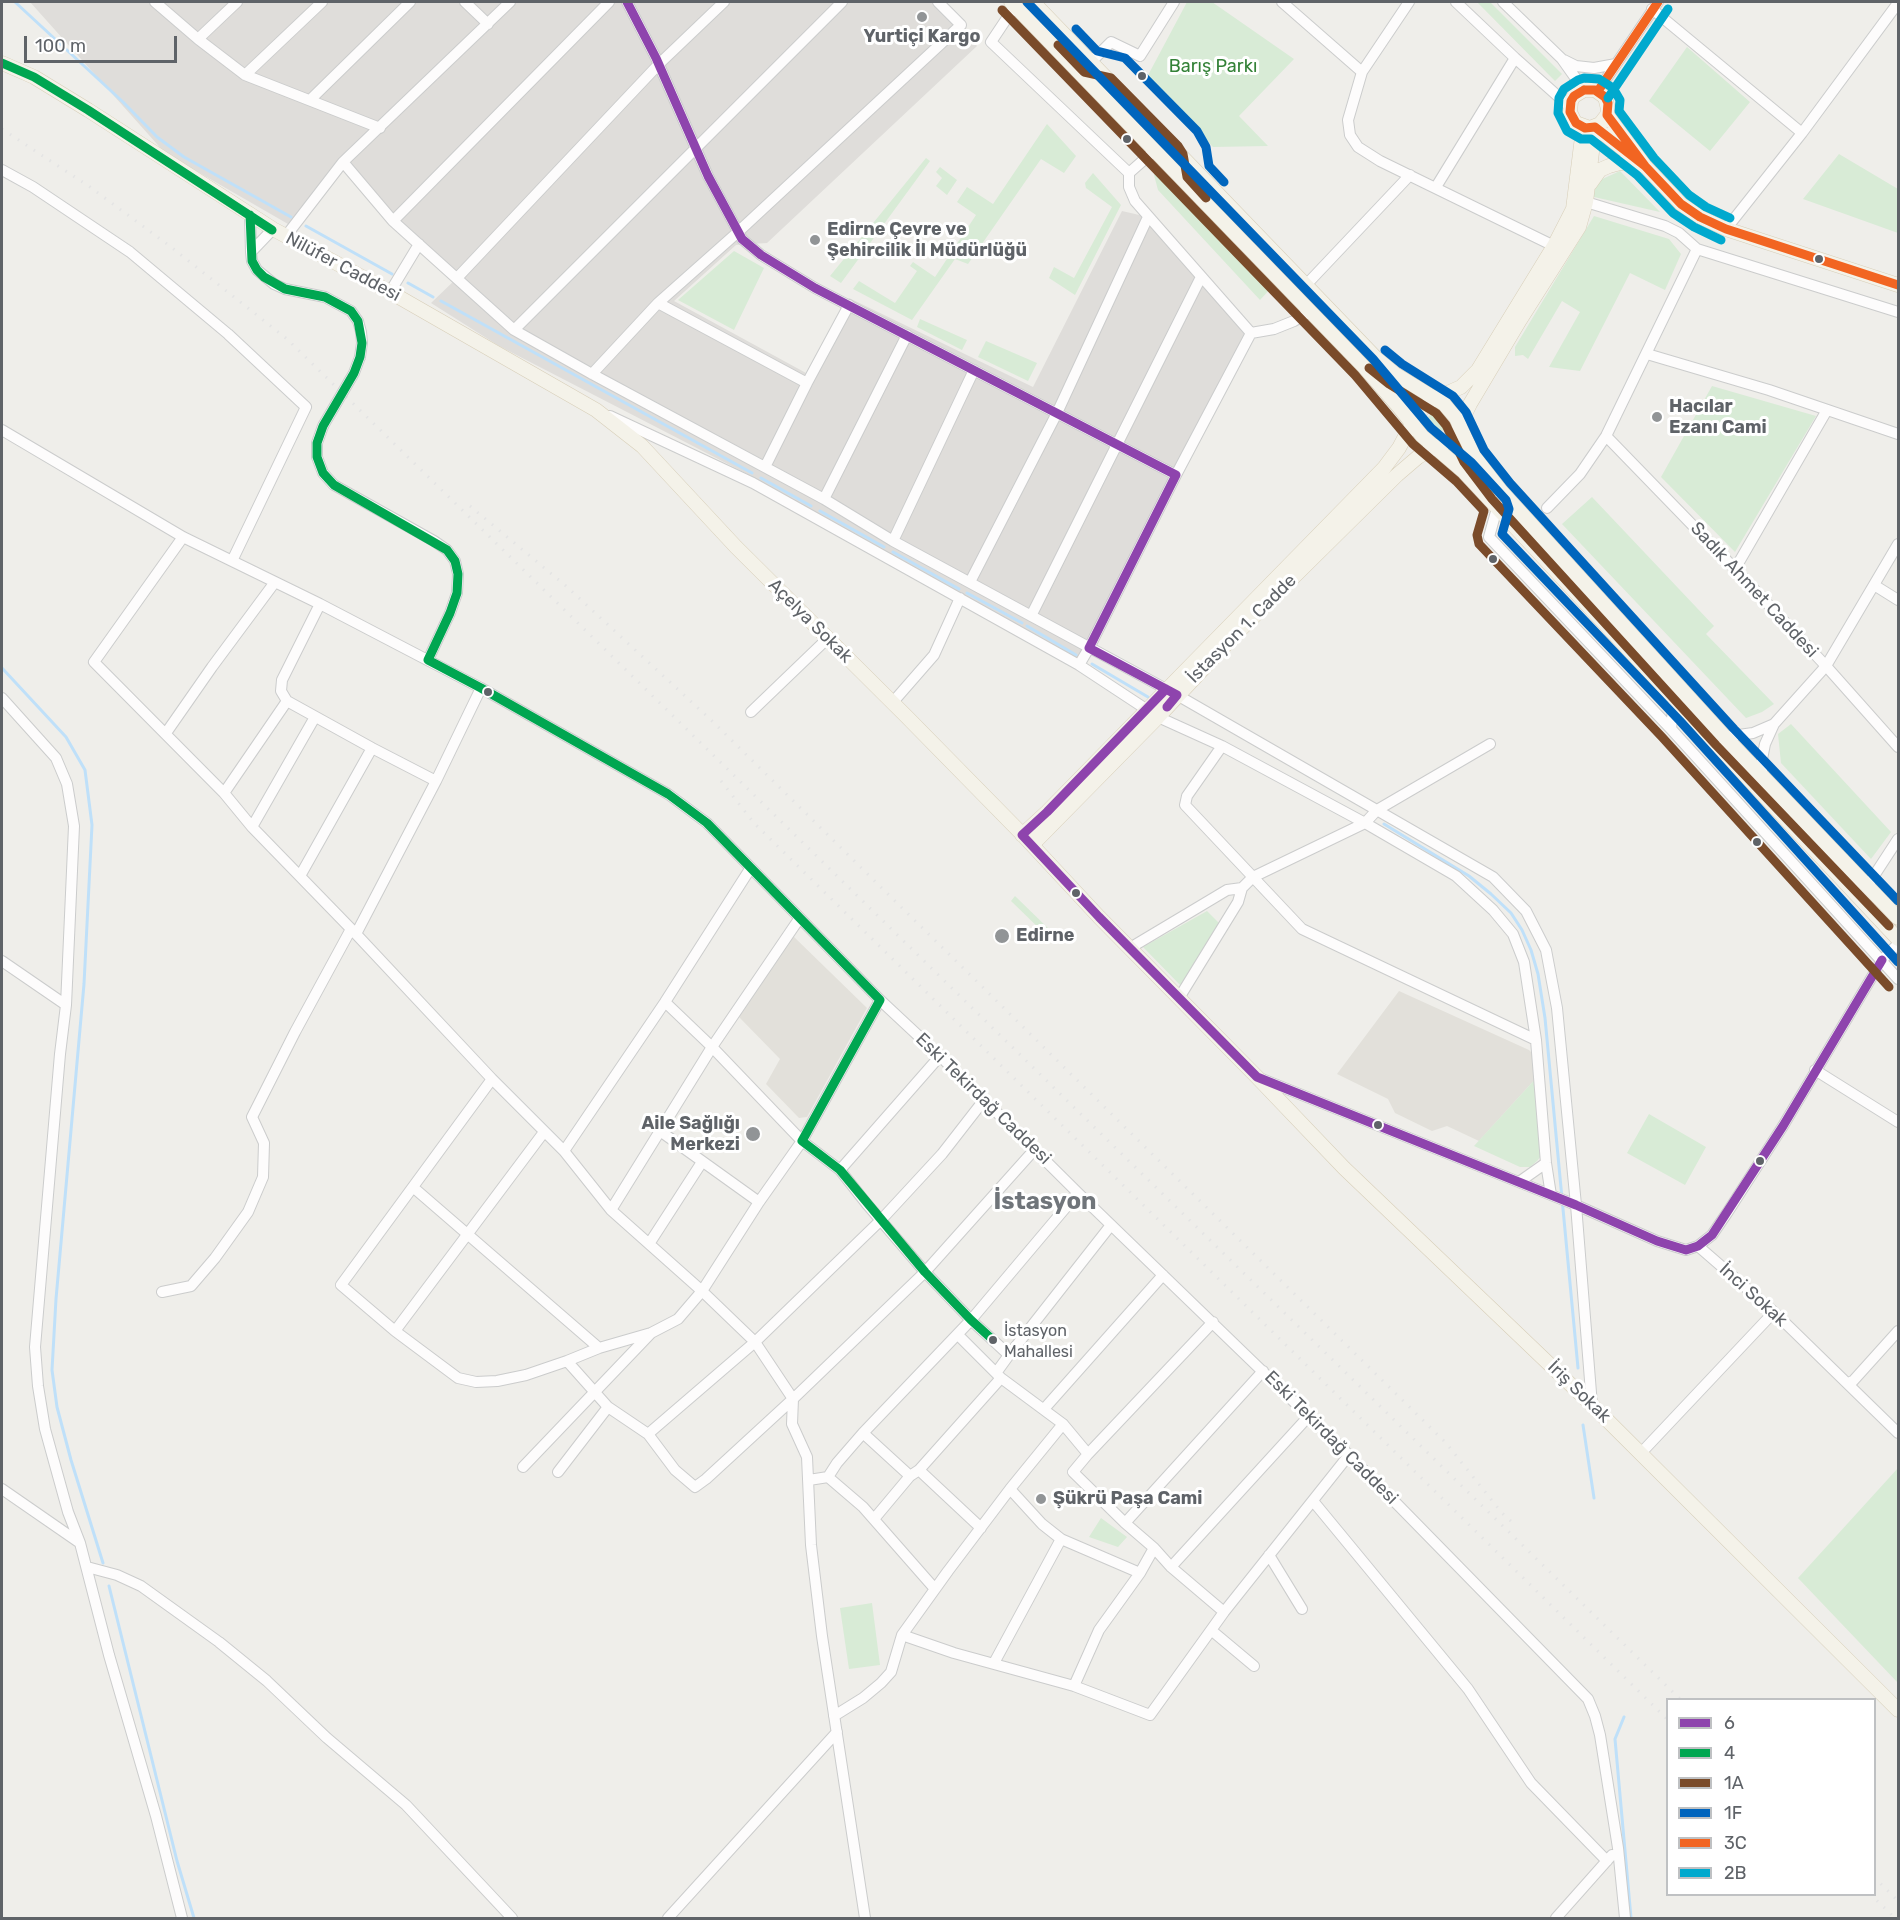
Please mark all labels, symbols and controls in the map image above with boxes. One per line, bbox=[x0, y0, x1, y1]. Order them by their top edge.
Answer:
marker: Yurtiçi Kargo bbox=[915, 10, 929, 24]
scale bar bbox=[27, 24, 180, 62]
place label: Yurtiçi Kargo bbox=[864, 26, 980, 48]
text: 100 m bbox=[35, 35, 86, 57]
park label: Barış Parkı bbox=[1169, 56, 1257, 78]
unlabelled marker bbox=[1136, 70, 1148, 82]
unlabelled marker bbox=[1121, 133, 1133, 145]
place label: Edirne Çevre ve Şehircilik İl Müdürlüğü bbox=[827, 219, 1027, 262]
street label: Nilüfer Caddesi bbox=[282, 228, 404, 306]
marker: Edirne Çevre ve Şehircilik İl Müdürlüğü bbox=[808, 233, 822, 247]
unlabelled marker bbox=[1813, 253, 1825, 265]
place label: Hacılar Ezanı Cami bbox=[1669, 396, 1767, 438]
marker: Hacılar Ezanı Cami bbox=[1650, 410, 1664, 424]
street label: Sadık Ahmet Caddesi bbox=[1686, 518, 1822, 662]
unlabelled marker bbox=[1487, 553, 1499, 565]
street label: İstasyon 1. Cadde bbox=[1183, 570, 1301, 688]
street label: Açelya Sokak bbox=[763, 574, 857, 668]
unlabelled marker bbox=[482, 686, 494, 698]
unlabelled marker bbox=[1751, 836, 1763, 848]
unlabelled marker bbox=[1070, 887, 1082, 899]
place label: Edirne bbox=[1016, 925, 1074, 947]
marker: Edirne bbox=[993, 927, 1011, 945]
street label: Eski Tekirdağ Caddesi bbox=[911, 1029, 1055, 1169]
place label: Aile Sağlığı Merkezi bbox=[641, 1113, 740, 1156]
unlabelled marker bbox=[1372, 1119, 1384, 1131]
marker: Aile Sağlığı Merkezi bbox=[744, 1125, 762, 1143]
unlabelled marker bbox=[1754, 1155, 1766, 1167]
district label: İstasyon bbox=[993, 1188, 1097, 1216]
street label: İnci Sokak bbox=[1714, 1259, 1792, 1331]
place label: İstasyon Mahallesi bbox=[1004, 1321, 1073, 1359]
marker: İstasyon Mahallesi bbox=[987, 1334, 999, 1346]
street label: İriş Sokak bbox=[1543, 1357, 1615, 1427]
street label: Eski Tekirdağ Caddesi bbox=[1260, 1367, 1402, 1509]
place label: Şükrü Paşa Cami bbox=[1053, 1488, 1202, 1510]
marker: Şükrü Paşa Cami bbox=[1034, 1492, 1048, 1506]
legend bbox=[1666, 1698, 1876, 1896]
text: 6 bbox=[1724, 1712, 1735, 1734]
text: 4 bbox=[1724, 1742, 1735, 1764]
text: 1A bbox=[1724, 1772, 1744, 1794]
text: 1F bbox=[1724, 1802, 1742, 1824]
text: 3C bbox=[1724, 1832, 1747, 1854]
text: 2B bbox=[1724, 1862, 1747, 1884]

